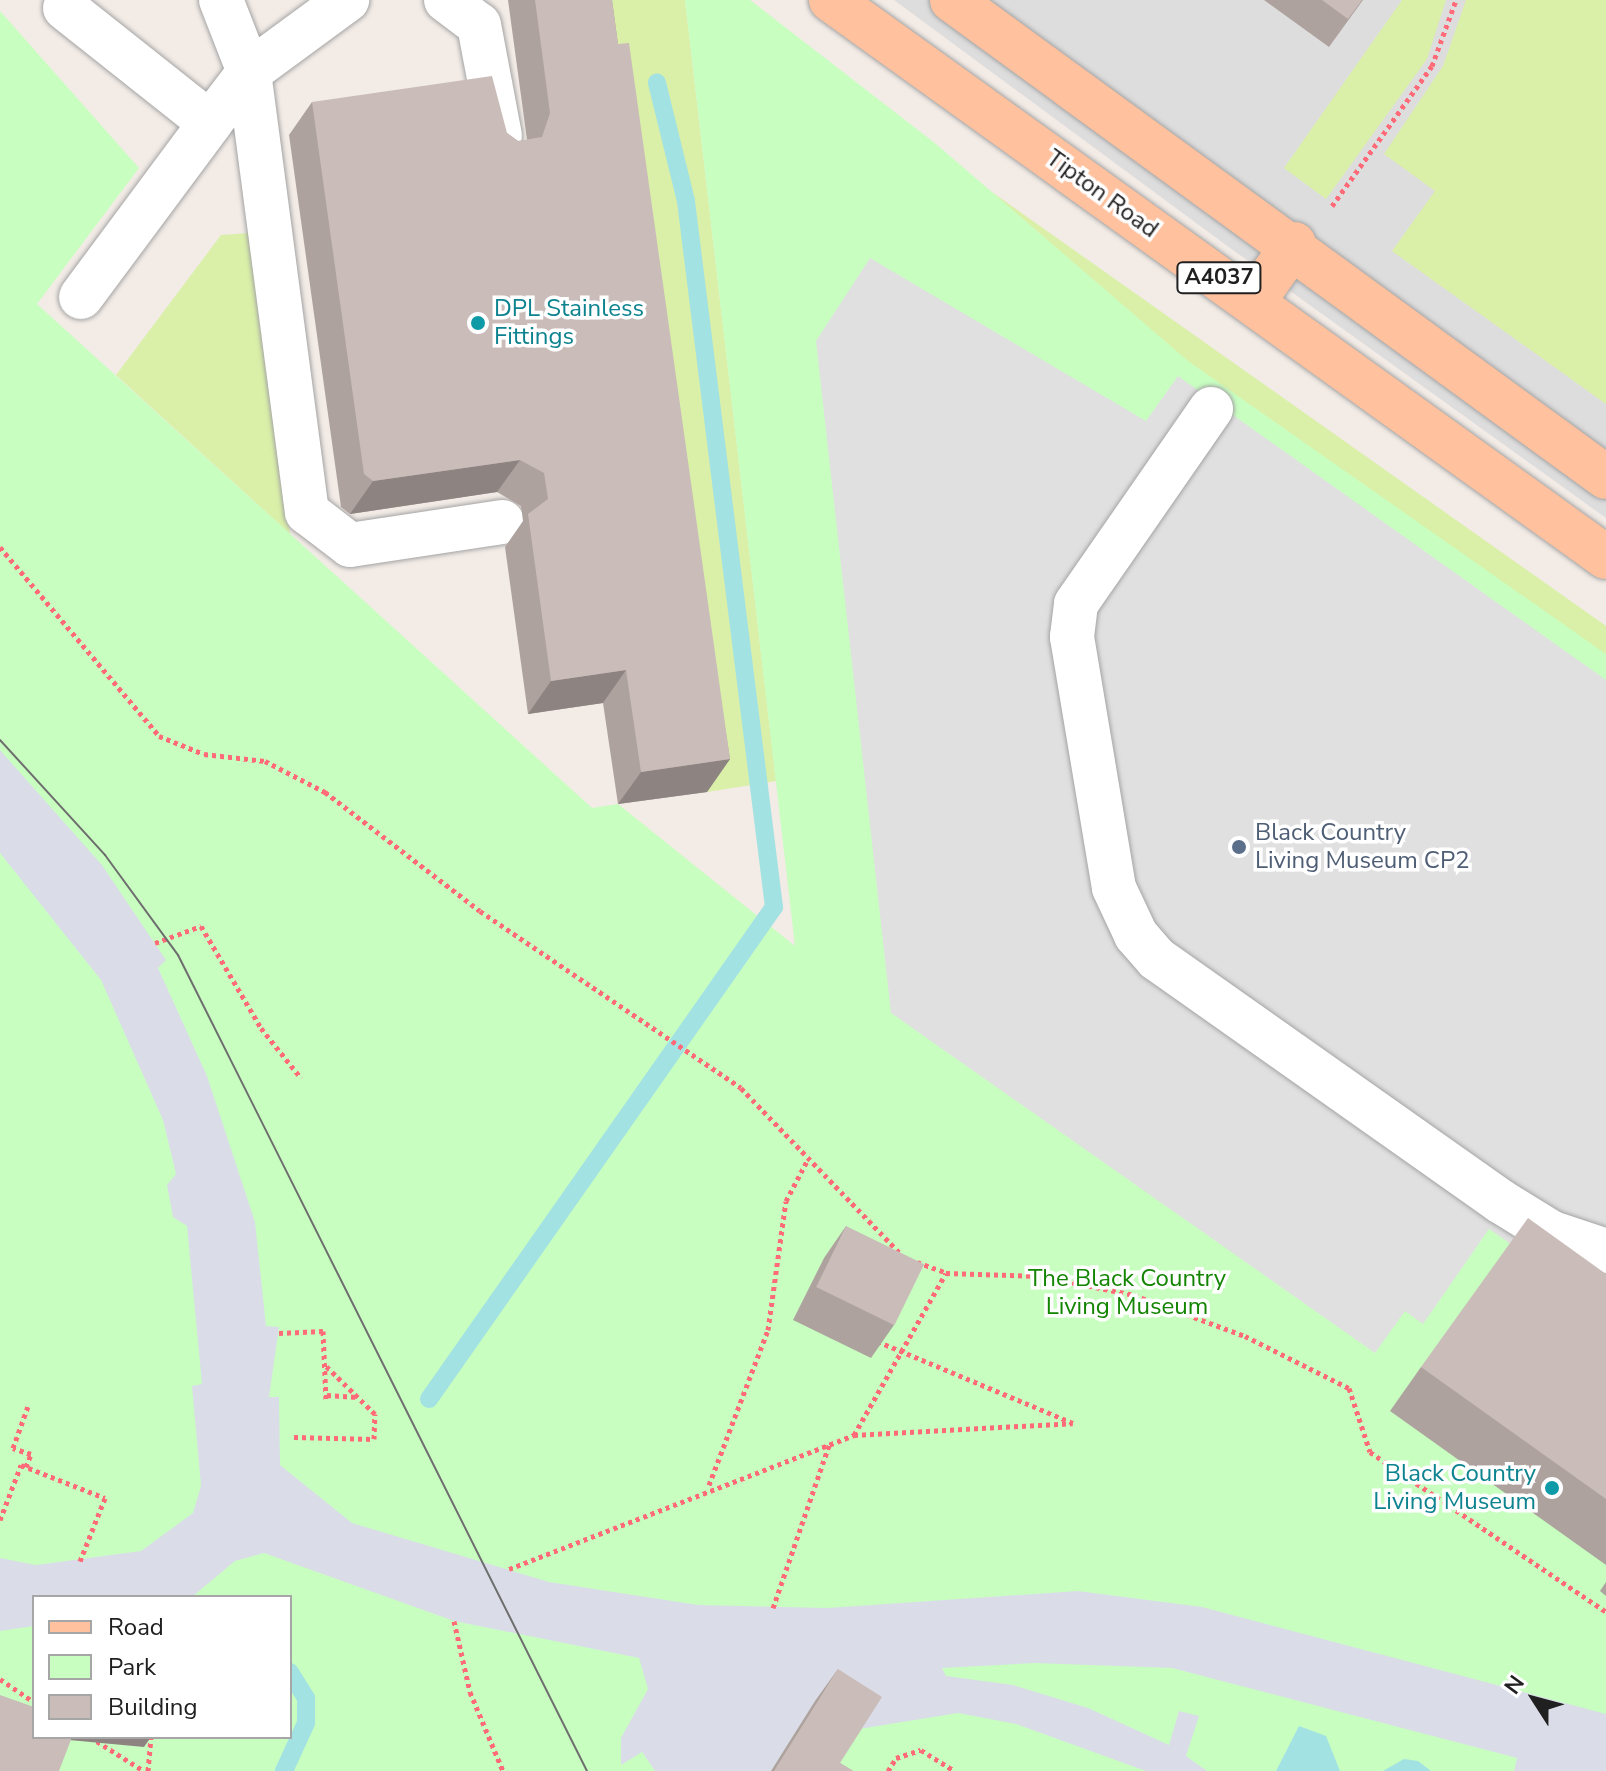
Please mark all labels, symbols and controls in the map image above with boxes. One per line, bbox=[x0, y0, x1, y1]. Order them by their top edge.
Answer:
street label: Tipton Road bbox=[1040, 144, 1164, 244]
road number: A4037 bbox=[1175, 260, 1263, 296]
place label: DPL Stainless Fittings bbox=[494, 295, 644, 351]
marker: DPL Stainless Fittings bbox=[469, 314, 487, 332]
place label: Black Country Living Museum CP2 bbox=[1255, 819, 1470, 875]
marker: Black Country Living Museum CP2 bbox=[1230, 838, 1248, 856]
park label: The Black Country Living Museum bbox=[1028, 1265, 1226, 1321]
place label: Black Country Living Museum bbox=[1373, 1460, 1536, 1516]
marker: Black Country Living Museum bbox=[1543, 1479, 1561, 1497]
legend bbox=[32, 1595, 292, 1739]
text: Road bbox=[108, 1611, 164, 1643]
text: Park bbox=[108, 1651, 156, 1683]
north arrow bbox=[1494, 1659, 1574, 1739]
text: N bbox=[1498, 1669, 1532, 1700]
text: Building bbox=[108, 1691, 198, 1723]

